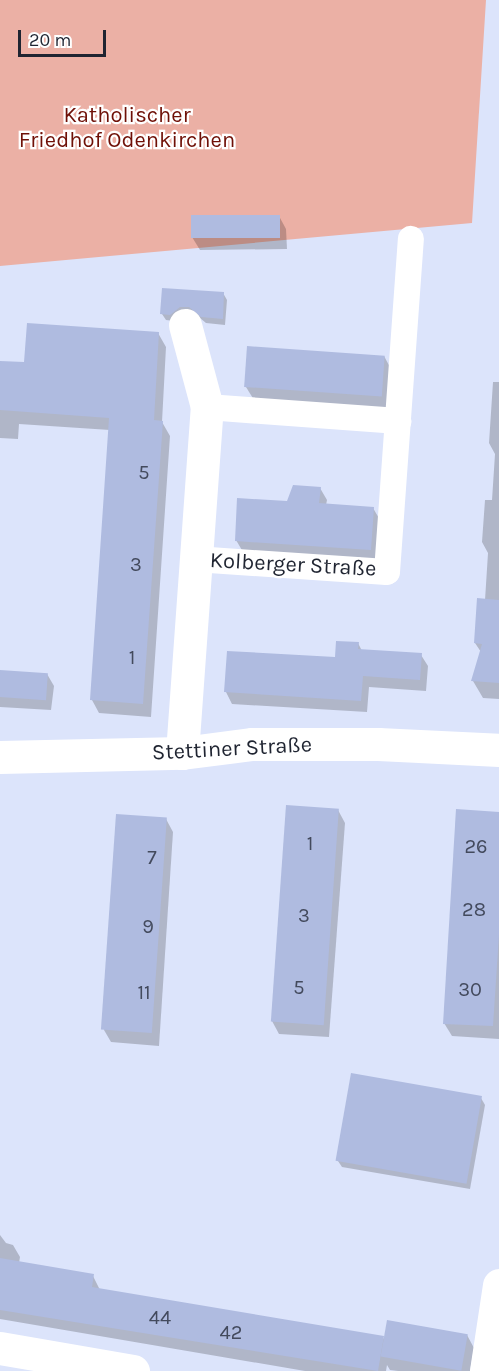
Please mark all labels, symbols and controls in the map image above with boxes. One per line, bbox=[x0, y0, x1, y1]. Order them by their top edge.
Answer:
scale bar bbox=[21, 18, 110, 56]
text: 20 m bbox=[29, 29, 71, 51]
park label: Katholischer Friedhof Odenkirchen bbox=[19, 102, 235, 154]
house number: 5 bbox=[138, 460, 150, 484]
street label: Kolberger Straße bbox=[209, 547, 377, 583]
house number: 3 bbox=[130, 552, 142, 576]
house number: 1 bbox=[129, 645, 135, 669]
street label: Stettiner Straße bbox=[151, 732, 313, 766]
house number: 1 bbox=[307, 831, 313, 855]
house number: 26 bbox=[464, 834, 488, 858]
house number: 7 bbox=[147, 845, 157, 869]
house number: 28 bbox=[462, 897, 486, 921]
house number: 3 bbox=[298, 903, 310, 927]
house number: 9 bbox=[142, 914, 154, 938]
house number: 5 bbox=[293, 975, 305, 999]
house number: 30 bbox=[458, 977, 482, 1001]
house number: 11 bbox=[137, 980, 151, 1004]
house number: 44 bbox=[149, 1305, 171, 1329]
house number: 42 bbox=[220, 1320, 242, 1344]

